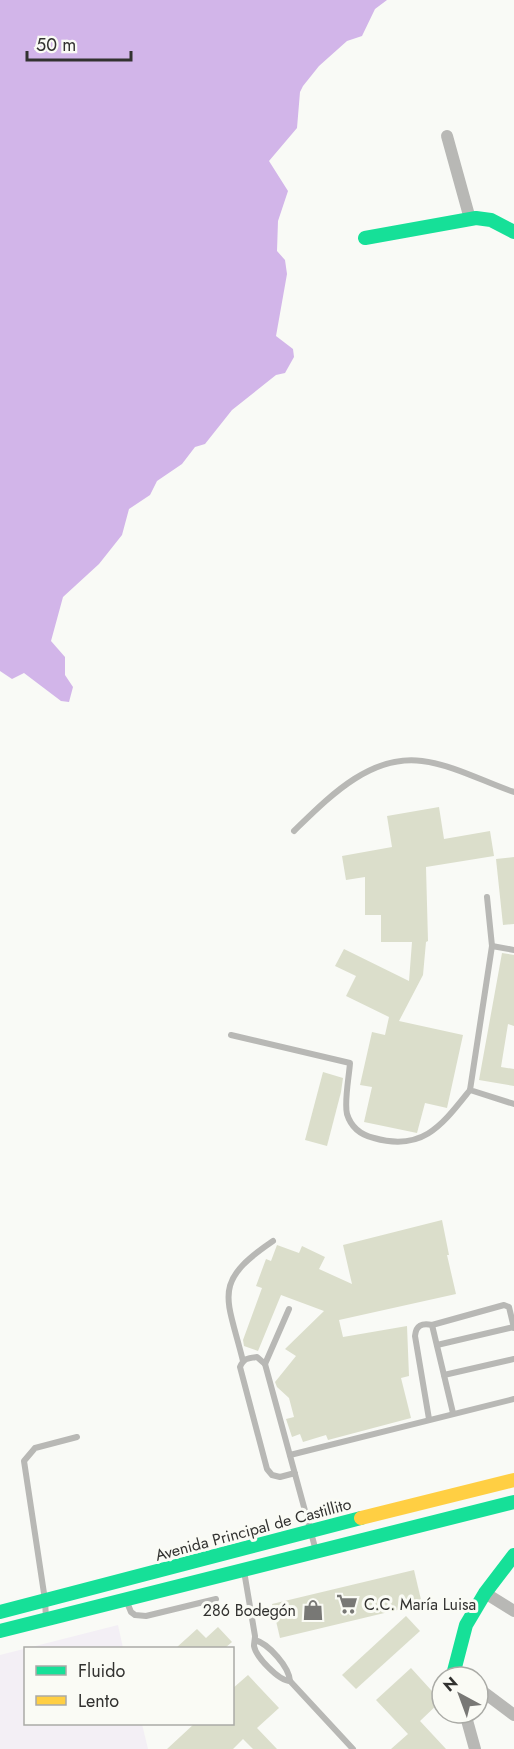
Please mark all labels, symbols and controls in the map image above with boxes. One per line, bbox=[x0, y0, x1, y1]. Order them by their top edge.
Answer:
scale bar bbox=[27, 24, 130, 62]
text: 50 m bbox=[36, 32, 76, 58]
street label: Avenida Principal de Castillito bbox=[153, 1492, 354, 1567]
supermarket icon: C.C. María Luisa bbox=[335, 1592, 359, 1616]
place label: C.C. María Luisa bbox=[364, 1593, 476, 1616]
shop icon: 286 Bodegón bbox=[301, 1598, 325, 1622]
place label: 286 Bodegón bbox=[203, 1599, 296, 1622]
legend bbox=[24, 1647, 234, 1725]
text: Fluido bbox=[78, 1658, 126, 1684]
north arrow bbox=[430, 1665, 490, 1725]
text: N bbox=[438, 1671, 463, 1697]
text: Lento bbox=[78, 1688, 119, 1714]

